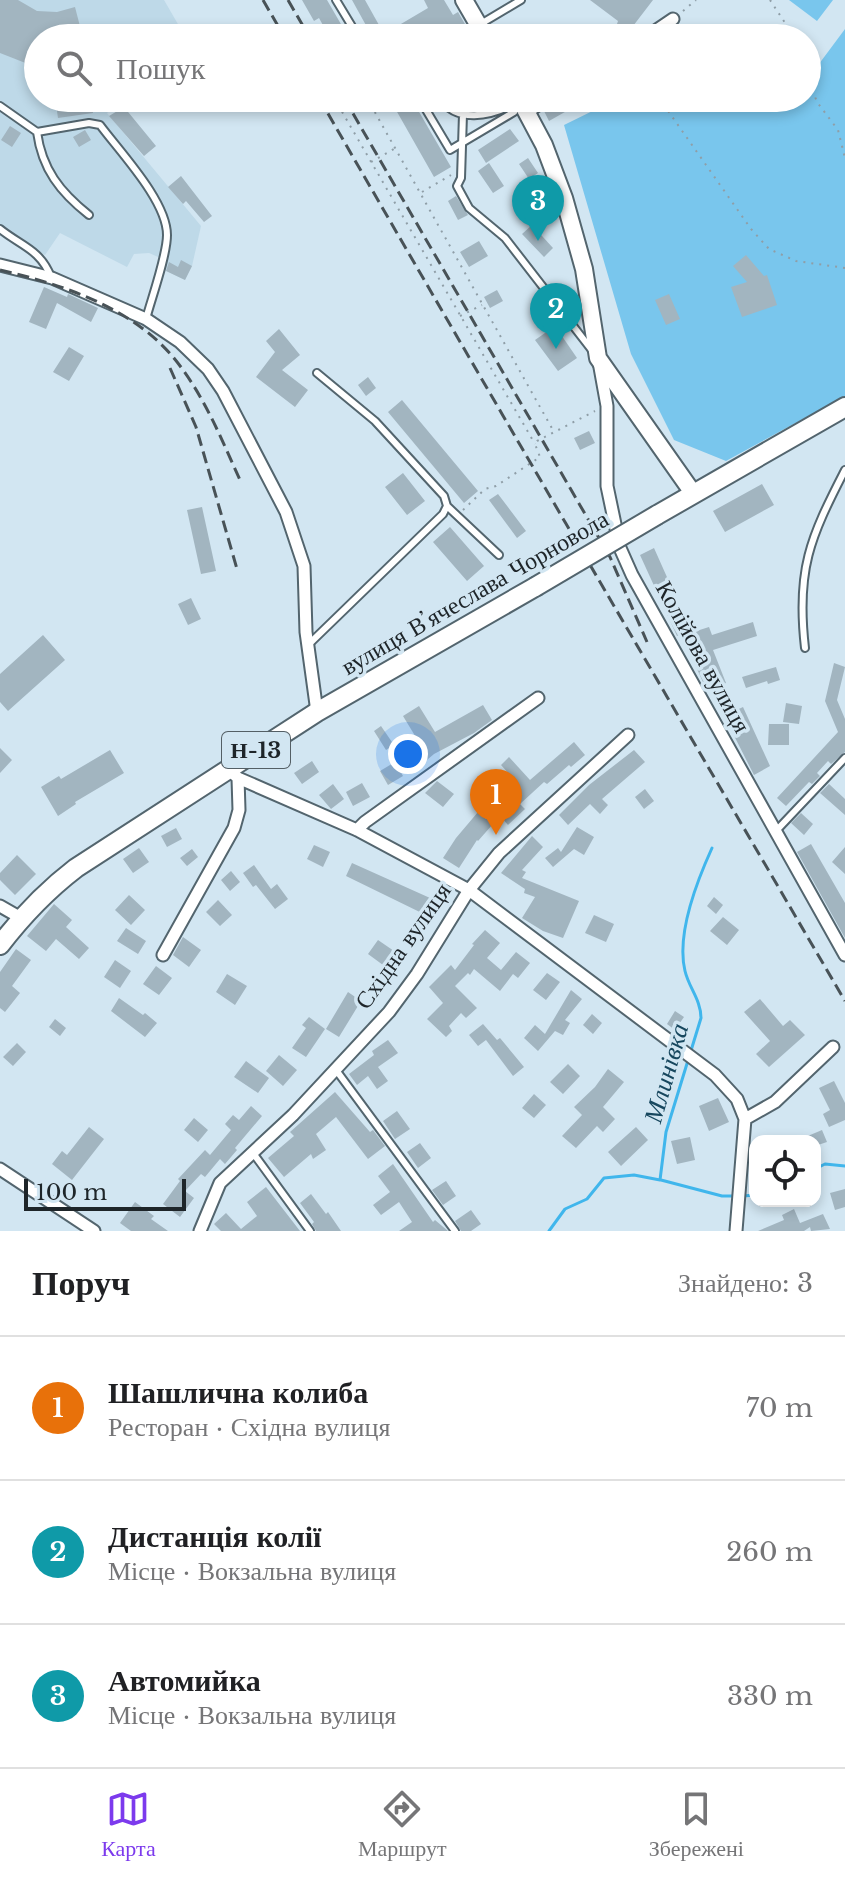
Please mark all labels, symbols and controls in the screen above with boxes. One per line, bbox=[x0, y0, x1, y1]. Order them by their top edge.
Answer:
search box bbox=[24, 24, 821, 112]
icon: search bbox=[52, 46, 96, 90]
text: Пошук bbox=[116, 50, 205, 87]
pin: 3 bbox=[512, 175, 564, 241]
pin: 2 bbox=[530, 283, 582, 349]
street label: вулиця Вʼячеслава Чорновола bbox=[336, 504, 614, 681]
street label: Колійова вулиця bbox=[650, 576, 757, 738]
road number: Н-13 bbox=[222, 732, 290, 768]
your location bbox=[388, 734, 428, 774]
pin: 1 bbox=[470, 769, 522, 835]
street label: Східна вулиця bbox=[348, 877, 457, 1014]
water label: Млинівка bbox=[636, 1020, 695, 1127]
map controls bbox=[749, 1135, 821, 1207]
button: locate bbox=[749, 1135, 821, 1207]
scale bar bbox=[24, 1175, 186, 1211]
text: 100 m bbox=[36, 1179, 107, 1206]
text: Поруч bbox=[32, 1262, 130, 1304]
text: Знайдено: 3 bbox=[678, 1267, 813, 1299]
text: Шашлична колиба bbox=[108, 1374, 368, 1411]
text: 1 bbox=[52, 1392, 64, 1424]
text: 70 m bbox=[746, 1392, 813, 1424]
text: Ресторан · Східна вулиця bbox=[108, 1411, 390, 1443]
text: Дистанція колії bbox=[108, 1518, 321, 1555]
text: 2 bbox=[50, 1536, 66, 1568]
text: 260 m bbox=[726, 1536, 813, 1568]
text: Місце · Вокзальна вулиця bbox=[108, 1555, 396, 1587]
text: Автомийка bbox=[108, 1662, 261, 1699]
text: 3 bbox=[50, 1680, 66, 1712]
text: 330 m bbox=[727, 1680, 813, 1712]
text: Місце · Вокзальна вулиця bbox=[108, 1699, 396, 1731]
tab: Карта bbox=[101, 1787, 156, 1862]
tab: Маршрут bbox=[358, 1787, 447, 1862]
tab: Збережені bbox=[649, 1787, 744, 1862]

